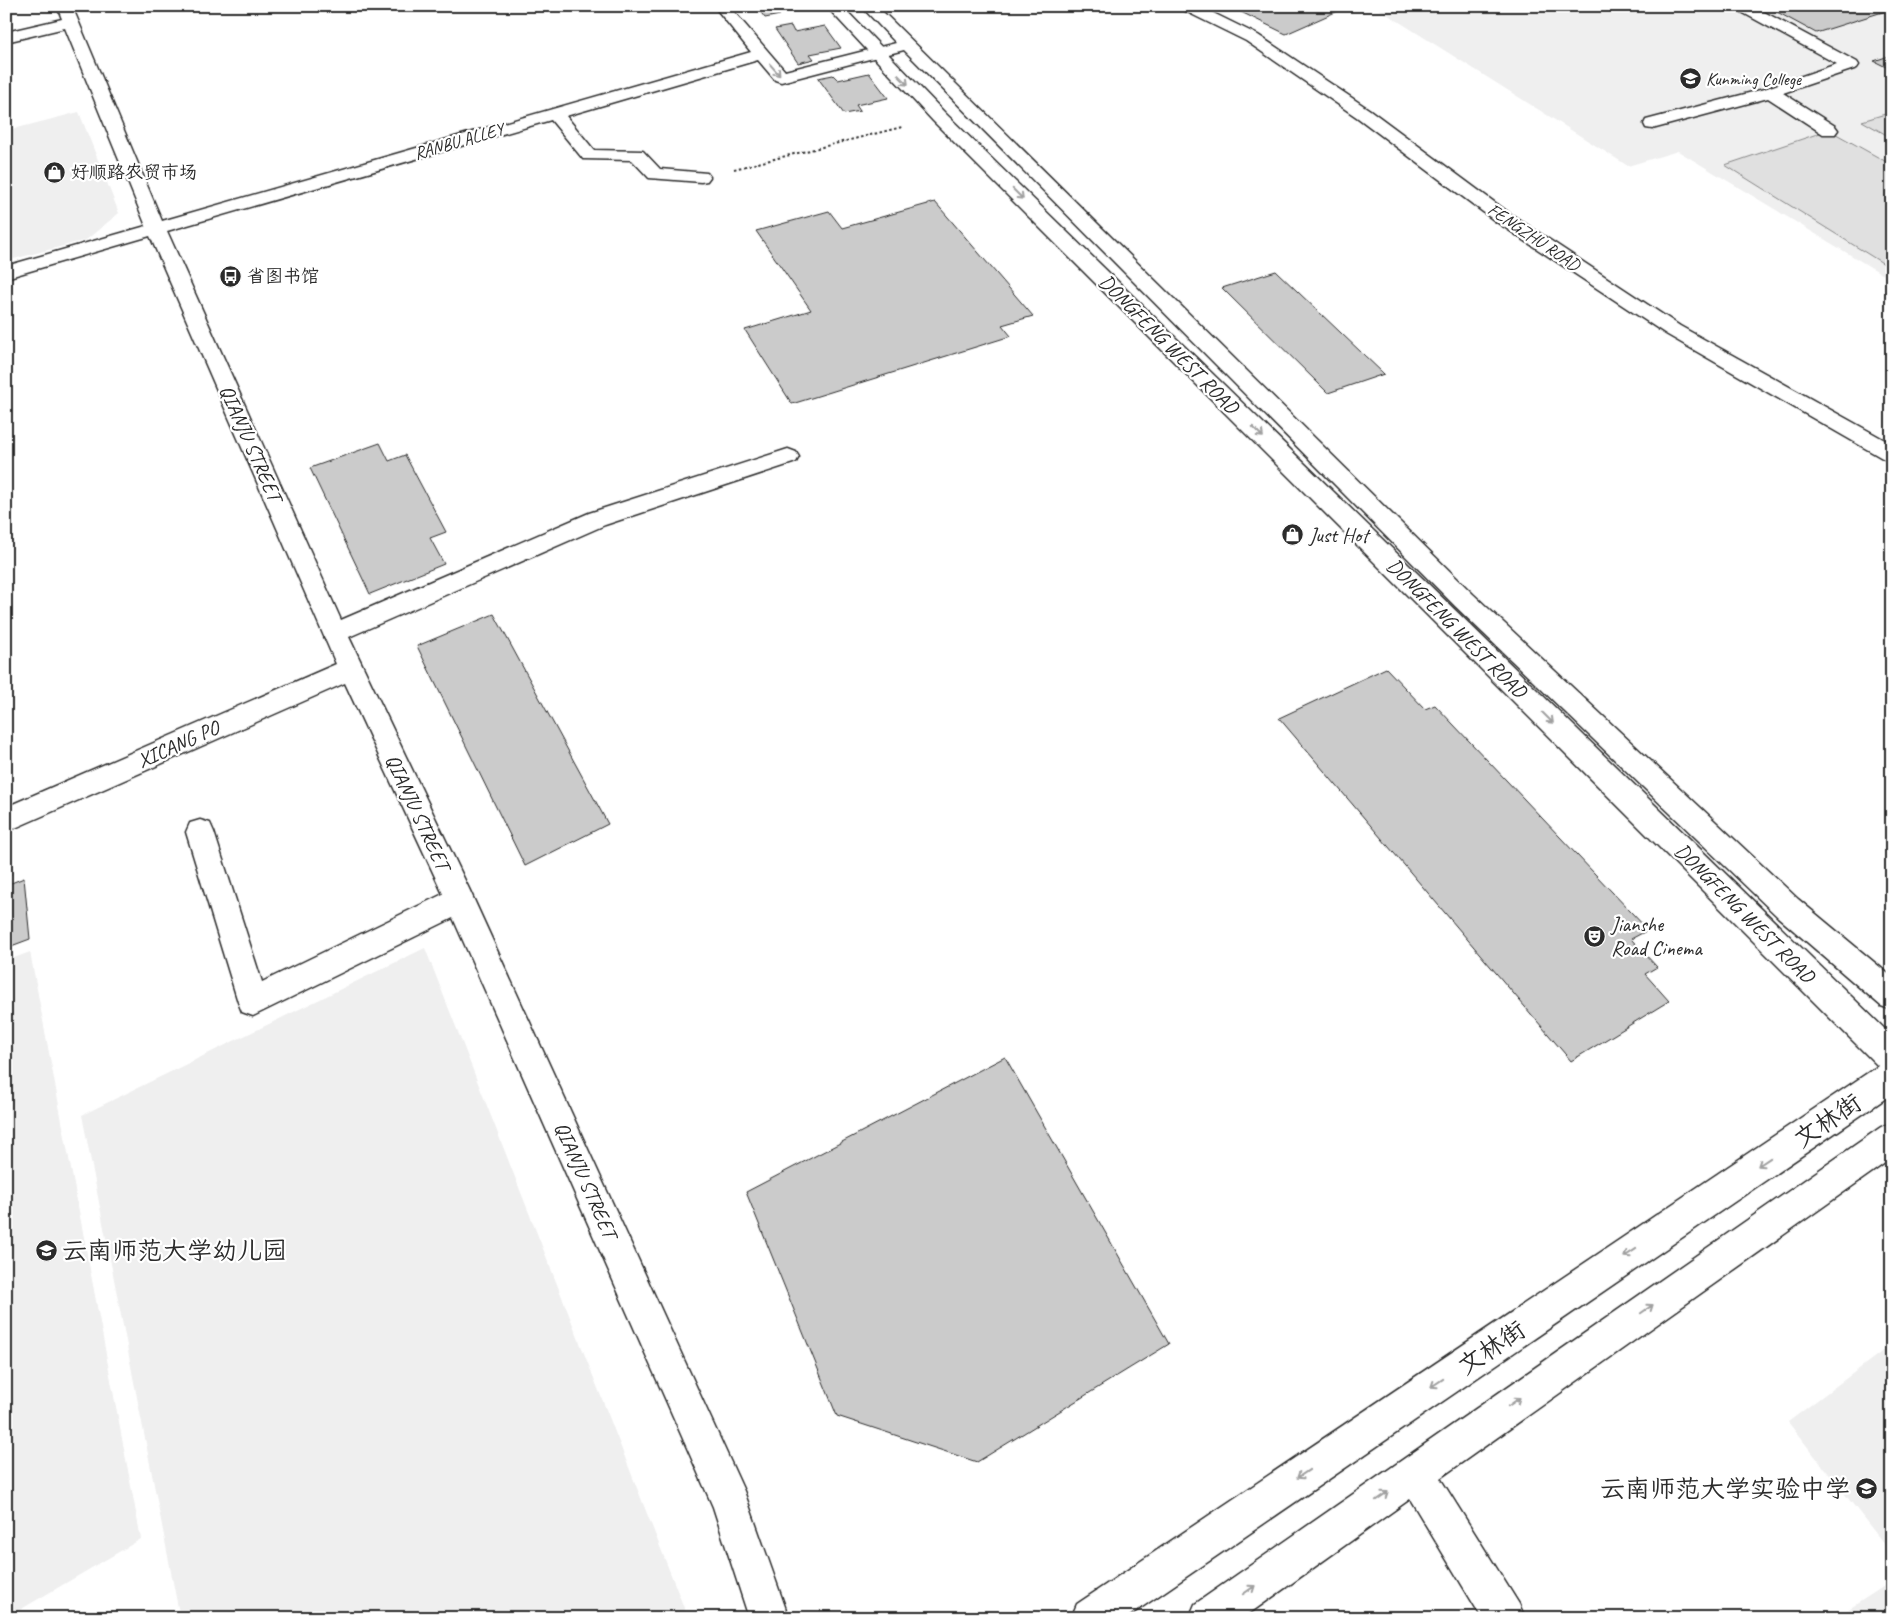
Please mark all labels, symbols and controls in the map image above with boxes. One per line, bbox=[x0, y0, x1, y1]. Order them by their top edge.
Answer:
one-way arrow bbox=[770, 64, 781, 77]
school or university icon: Kunming College bbox=[1678, 67, 1702, 91]
place label: Kunming College bbox=[1706, 68, 1802, 90]
one-way arrow bbox=[896, 74, 909, 86]
street label: RANBU ALLEY bbox=[412, 117, 509, 164]
shop icon: 好顺路农贸市场 bbox=[43, 160, 67, 184]
place label: 好顺路农贸市场 bbox=[71, 161, 197, 183]
one-way arrow bbox=[1011, 188, 1023, 200]
street label: FENGZHU ROAD bbox=[1484, 198, 1586, 277]
bus stop icon: 省图书馆 bbox=[219, 264, 243, 288]
place label: 省图书馆 bbox=[247, 265, 319, 287]
street label: DONGFENG WEST ROAD bbox=[1094, 269, 1246, 421]
street label: QIANJU STREET bbox=[214, 381, 290, 509]
one-way arrow bbox=[1252, 425, 1264, 438]
place label: Just Hot bbox=[1308, 522, 1371, 548]
shop icon: Just Hot bbox=[1281, 523, 1305, 547]
street label: DONGFENG WEST ROAD bbox=[1382, 553, 1534, 705]
one-way arrow bbox=[1541, 712, 1554, 724]
street label: XICANG PO bbox=[133, 713, 225, 774]
street label: QIANJU STREET bbox=[380, 750, 458, 878]
street label: DONGFENG WEST ROAD bbox=[1670, 838, 1822, 990]
place label: Jianshe Road Cinema bbox=[1610, 911, 1703, 961]
theatre icon: Jianshe Road Cinema bbox=[1583, 924, 1607, 948]
street label: 文林街 bbox=[1788, 1087, 1868, 1155]
street label: QIANJU STREET bbox=[549, 1118, 625, 1246]
one-way arrow bbox=[1758, 1157, 1772, 1167]
place label: 云南师范大学幼儿园 bbox=[62, 1235, 287, 1267]
school or university icon: 云南师范大学幼儿园 bbox=[34, 1238, 58, 1262]
one-way arrow bbox=[1623, 1248, 1637, 1258]
one-way arrow bbox=[1640, 1304, 1654, 1314]
street label: 文林街 bbox=[1452, 1314, 1532, 1382]
one-way arrow bbox=[1431, 1378, 1445, 1388]
one-way arrow bbox=[1507, 1397, 1521, 1407]
one-way arrow bbox=[1296, 1469, 1310, 1479]
place label: 云南师范大学实验中学 bbox=[1600, 1473, 1850, 1505]
school or university icon: 云南师范大学实验中学 bbox=[1854, 1476, 1878, 1500]
one-way arrow bbox=[1374, 1491, 1388, 1501]
one-way arrow bbox=[1242, 1585, 1256, 1595]

